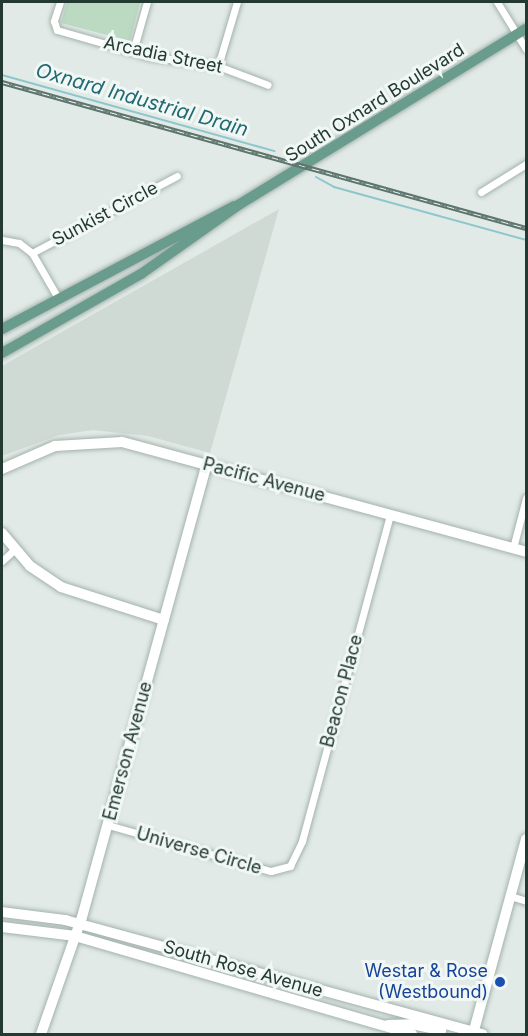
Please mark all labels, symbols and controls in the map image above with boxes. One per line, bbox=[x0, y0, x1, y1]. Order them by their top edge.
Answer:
street label: Arcadia Street bbox=[102, 32, 224, 78]
street label: South Oxnard Boulevard bbox=[282, 39, 468, 167]
water label: Oxnard Industrial Drain bbox=[33, 58, 251, 142]
street label: Sunkist Circle bbox=[48, 177, 162, 251]
street label: Pacific Avenue bbox=[200, 453, 328, 507]
street label: Beacon Place bbox=[317, 632, 367, 750]
street label: Emerson Avenue bbox=[99, 679, 157, 823]
street label: Universe Circle bbox=[134, 823, 264, 879]
street label: South Rose Avenue bbox=[161, 936, 325, 1002]
place label: Westar & Rose (Westbound) bbox=[364, 961, 488, 1004]
marker: Westar & Rose (Westbound) bbox=[493, 975, 507, 989]

